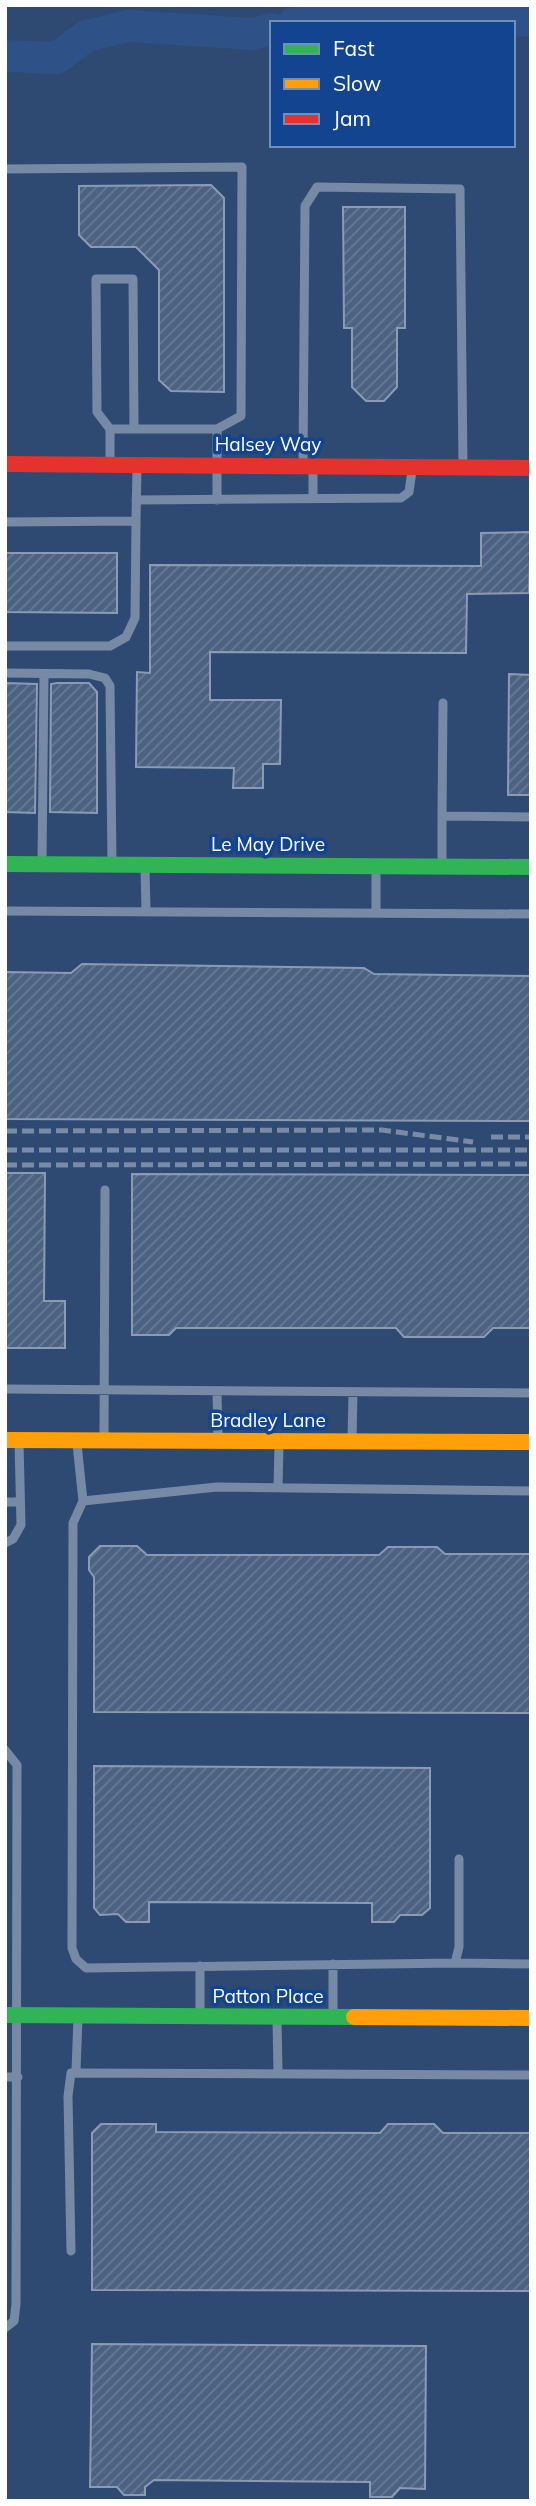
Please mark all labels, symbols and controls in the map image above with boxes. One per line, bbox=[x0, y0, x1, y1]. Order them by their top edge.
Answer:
legend bbox=[270, 21, 515, 147]
text: Fast bbox=[333, 35, 375, 61]
text: Slow bbox=[333, 70, 381, 96]
text: Jam bbox=[333, 105, 371, 131]
street label: Halsey Way bbox=[215, 432, 321, 456]
street label: Le May Drive bbox=[211, 832, 325, 856]
street label: Bradley Lane bbox=[210, 1408, 326, 1432]
street label: Patton Place bbox=[212, 1984, 324, 2008]

